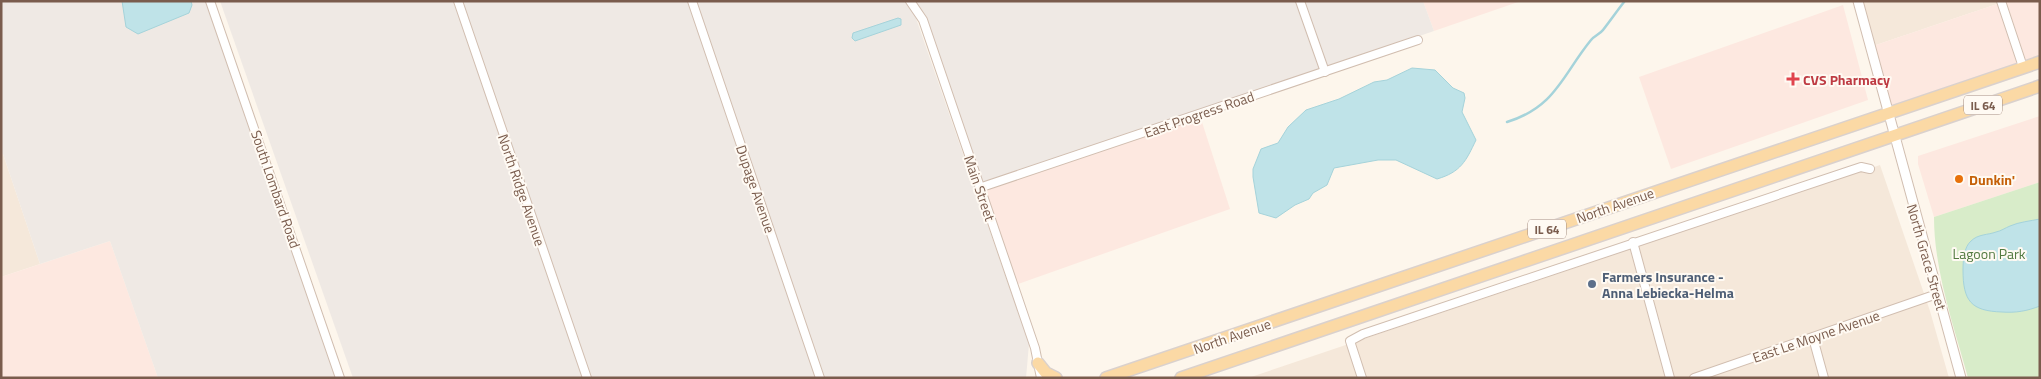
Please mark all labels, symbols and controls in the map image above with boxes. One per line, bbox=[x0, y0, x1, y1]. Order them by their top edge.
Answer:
place label: CVS Pharmacy bbox=[1803, 69, 1890, 90]
marker: CVS Pharmacy bbox=[1787, 73, 1799, 85]
street label: East Progress Road bbox=[1141, 85, 1257, 143]
road number: IL 64 bbox=[1964, 96, 2002, 114]
street label: South Lombard Road bbox=[246, 127, 306, 251]
street label: North Ridge Avenue bbox=[493, 131, 551, 249]
street label: Dupage Avenue bbox=[731, 142, 781, 236]
street label: Main Street bbox=[959, 152, 1001, 224]
place label: Dunkin' bbox=[1969, 169, 2015, 190]
marker: Dunkin' bbox=[1953, 173, 1965, 185]
street label: North Avenue bbox=[1573, 182, 1657, 228]
street label: North Grace Street bbox=[1902, 201, 1952, 313]
road number: IL 64 bbox=[1528, 220, 1566, 238]
park label: Lagoon Park bbox=[1952, 243, 2026, 264]
place label: Farmers Insurance - Anna Lebiecka-Helma bbox=[1602, 266, 1734, 303]
marker: Farmers Insurance - Anna Lebiecka-Helma bbox=[1586, 278, 1598, 290]
street label: East Le Moyne Avenue bbox=[1750, 304, 1882, 368]
street label: North Avenue bbox=[1190, 313, 1274, 359]

